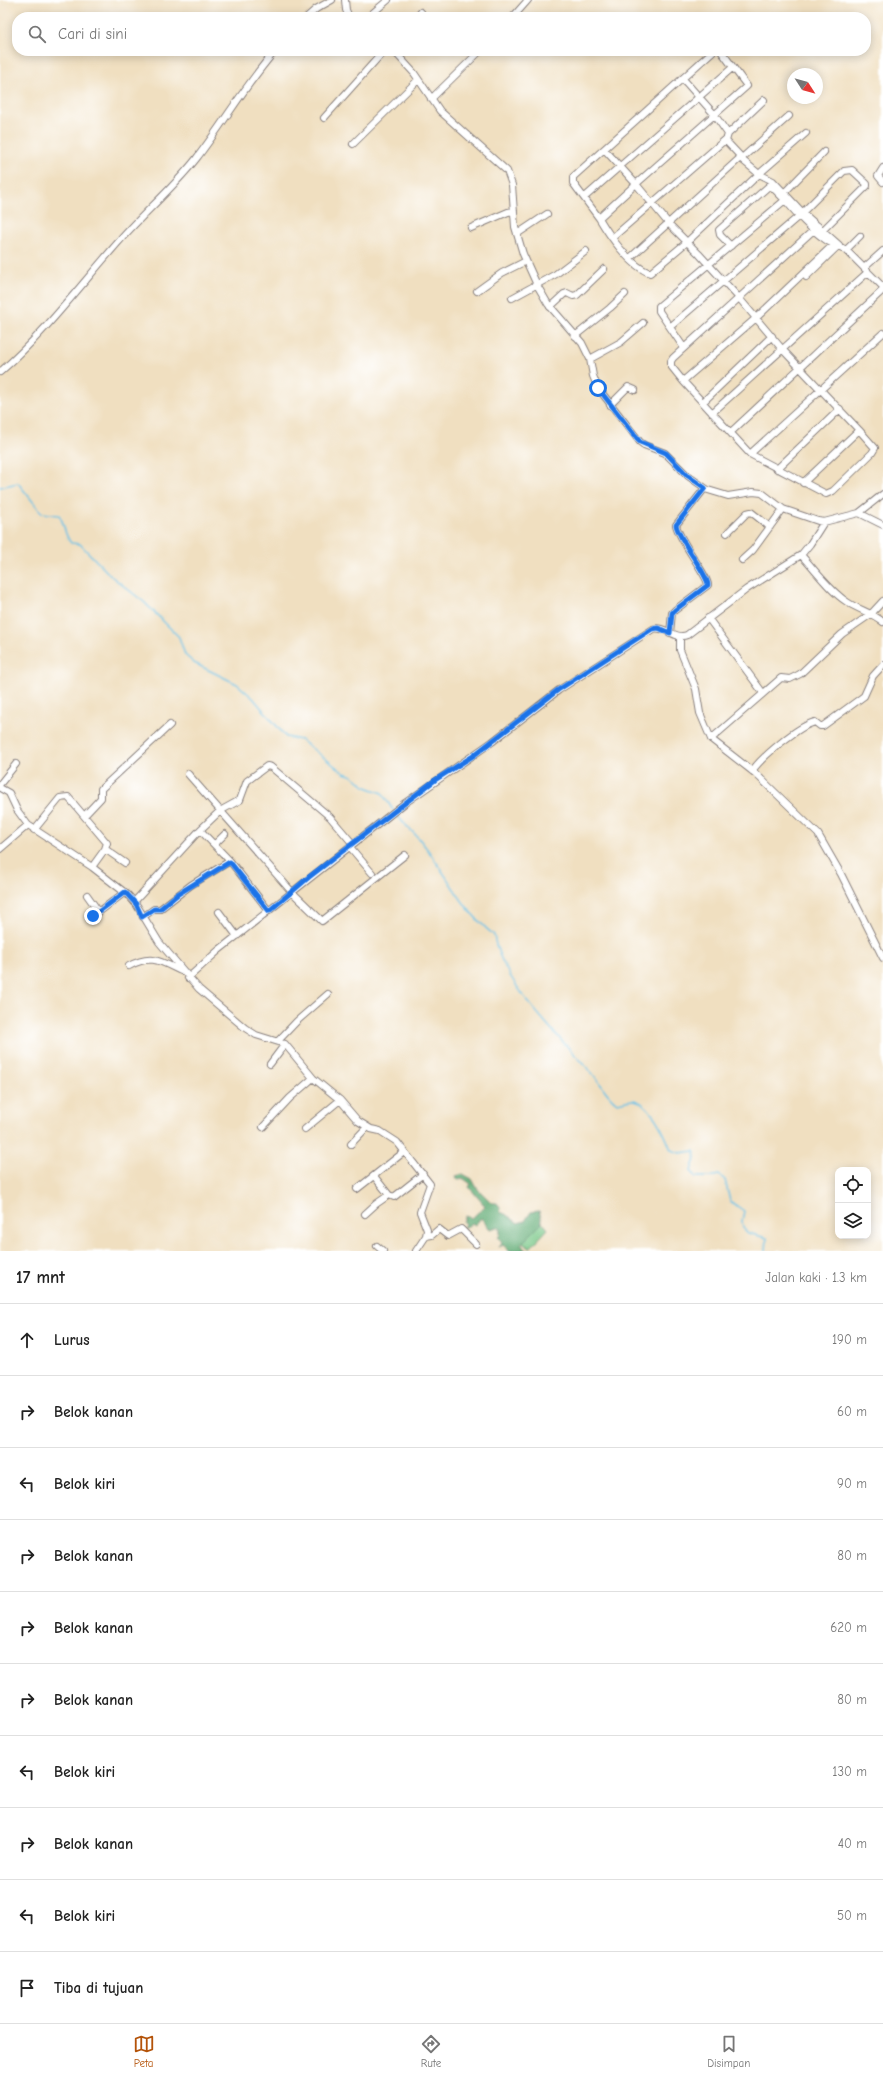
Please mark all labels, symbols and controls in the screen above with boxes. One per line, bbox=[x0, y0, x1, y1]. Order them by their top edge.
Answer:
search box bbox=[12, 12, 871, 56]
icon: search bbox=[26, 23, 48, 45]
text: Cari di sini bbox=[58, 25, 127, 43]
north arrow bbox=[787, 68, 823, 104]
route start bbox=[589, 379, 607, 397]
route end bbox=[84, 907, 102, 925]
map controls bbox=[835, 1167, 871, 1239]
button: locate bbox=[835, 1167, 871, 1203]
button: layers bbox=[835, 1203, 871, 1239]
text: 17 mnt bbox=[16, 1268, 65, 1287]
text: Jalan kaki · 1.3 km bbox=[765, 1270, 867, 1285]
icon: ahead bbox=[16, 1329, 38, 1351]
text: Lurus bbox=[54, 1331, 90, 1349]
text: 190 m bbox=[832, 1332, 867, 1347]
icon: right bbox=[16, 1401, 38, 1423]
text: Belok kanan bbox=[54, 1403, 133, 1421]
text: 60 m bbox=[837, 1404, 867, 1419]
icon: left bbox=[16, 1473, 38, 1495]
text: Belok kiri bbox=[54, 1475, 115, 1493]
text: 90 m bbox=[837, 1476, 867, 1491]
icon: right bbox=[16, 1545, 38, 1567]
text: Belok kanan bbox=[54, 1547, 133, 1565]
text: 80 m bbox=[837, 1548, 867, 1563]
icon: right bbox=[16, 1617, 38, 1639]
text: Belok kanan bbox=[54, 1619, 133, 1637]
text: 620 m bbox=[830, 1620, 867, 1635]
icon: right bbox=[16, 1689, 38, 1711]
text: Belok kanan bbox=[54, 1691, 133, 1709]
text: 80 m bbox=[837, 1692, 867, 1707]
icon: left bbox=[16, 1761, 38, 1783]
text: Belok kiri bbox=[54, 1763, 115, 1781]
text: 130 m bbox=[832, 1764, 867, 1779]
icon: right bbox=[16, 1833, 38, 1855]
text: Belok kanan bbox=[54, 1835, 133, 1853]
text: 40 m bbox=[838, 1836, 867, 1851]
icon: left bbox=[16, 1905, 38, 1927]
text: Belok kiri bbox=[54, 1907, 115, 1925]
text: 50 m bbox=[837, 1908, 867, 1923]
icon: arrive bbox=[16, 1977, 38, 1999]
text: Tiba di tujuan bbox=[54, 1979, 143, 1997]
tab: Peta bbox=[133, 2033, 155, 2070]
tab: Rute bbox=[420, 2033, 442, 2070]
tab: Disimpan bbox=[707, 2033, 750, 2070]

